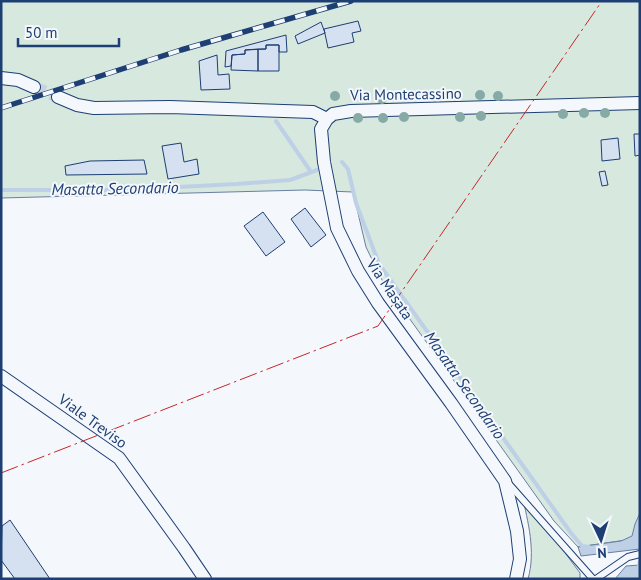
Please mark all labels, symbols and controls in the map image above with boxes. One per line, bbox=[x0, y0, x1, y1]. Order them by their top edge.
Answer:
scale bar bbox=[18, 15, 119, 47]
text: 50 m bbox=[25, 23, 58, 42]
street label: Via Montecassino bbox=[349, 84, 462, 104]
water label: Masatta Secondario bbox=[51, 177, 179, 199]
street label: Via Masata bbox=[362, 254, 417, 323]
water label: Masatta Secondario bbox=[420, 327, 510, 443]
street label: Viale Treviso bbox=[54, 389, 131, 452]
north arrow bbox=[576, 515, 626, 565]
text: N bbox=[597, 544, 607, 562]

